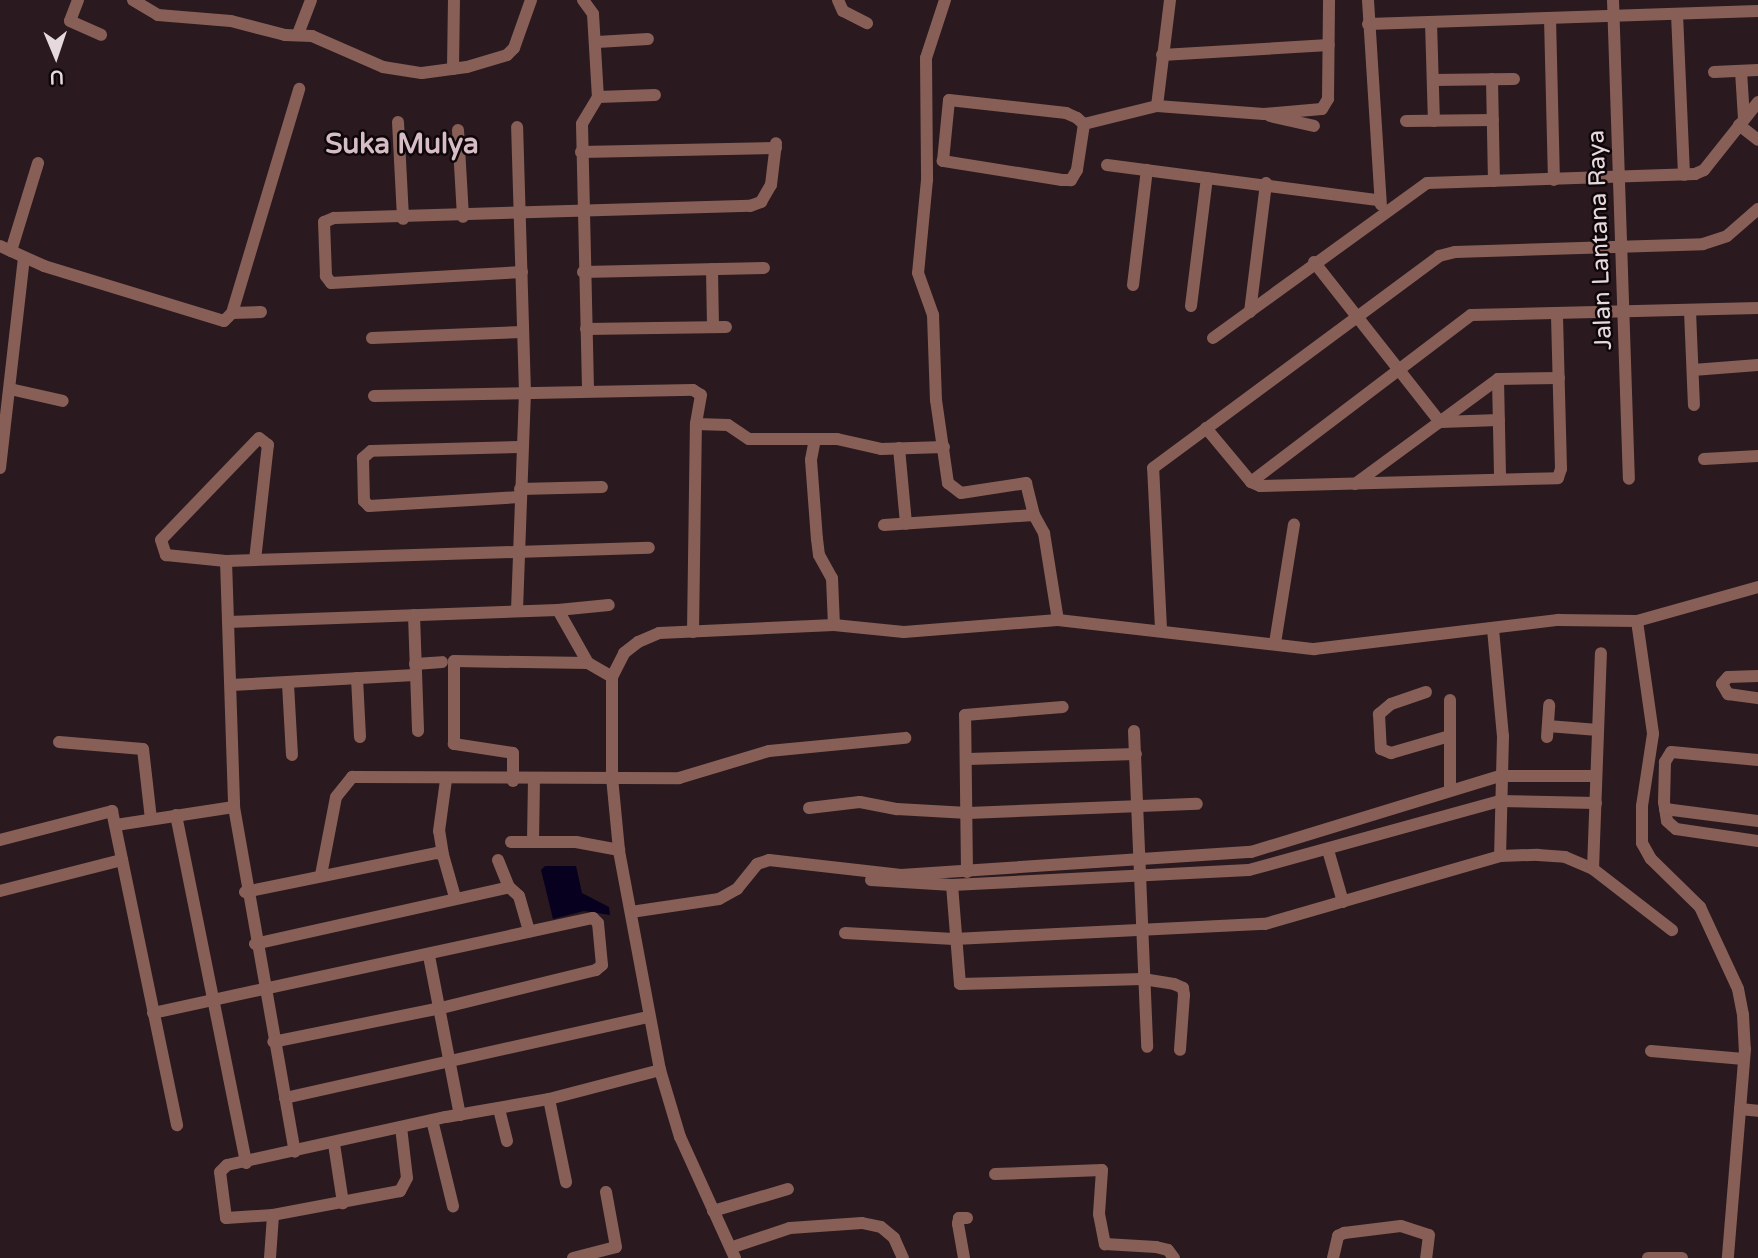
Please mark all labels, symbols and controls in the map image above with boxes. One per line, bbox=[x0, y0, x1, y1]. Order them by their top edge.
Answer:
north arrow bbox=[21, 21, 91, 91]
text: U bbox=[49, 66, 64, 88]
district label: Suka Mulya bbox=[325, 127, 479, 161]
street label: Jalan Lantana Raya bbox=[1582, 129, 1618, 351]

